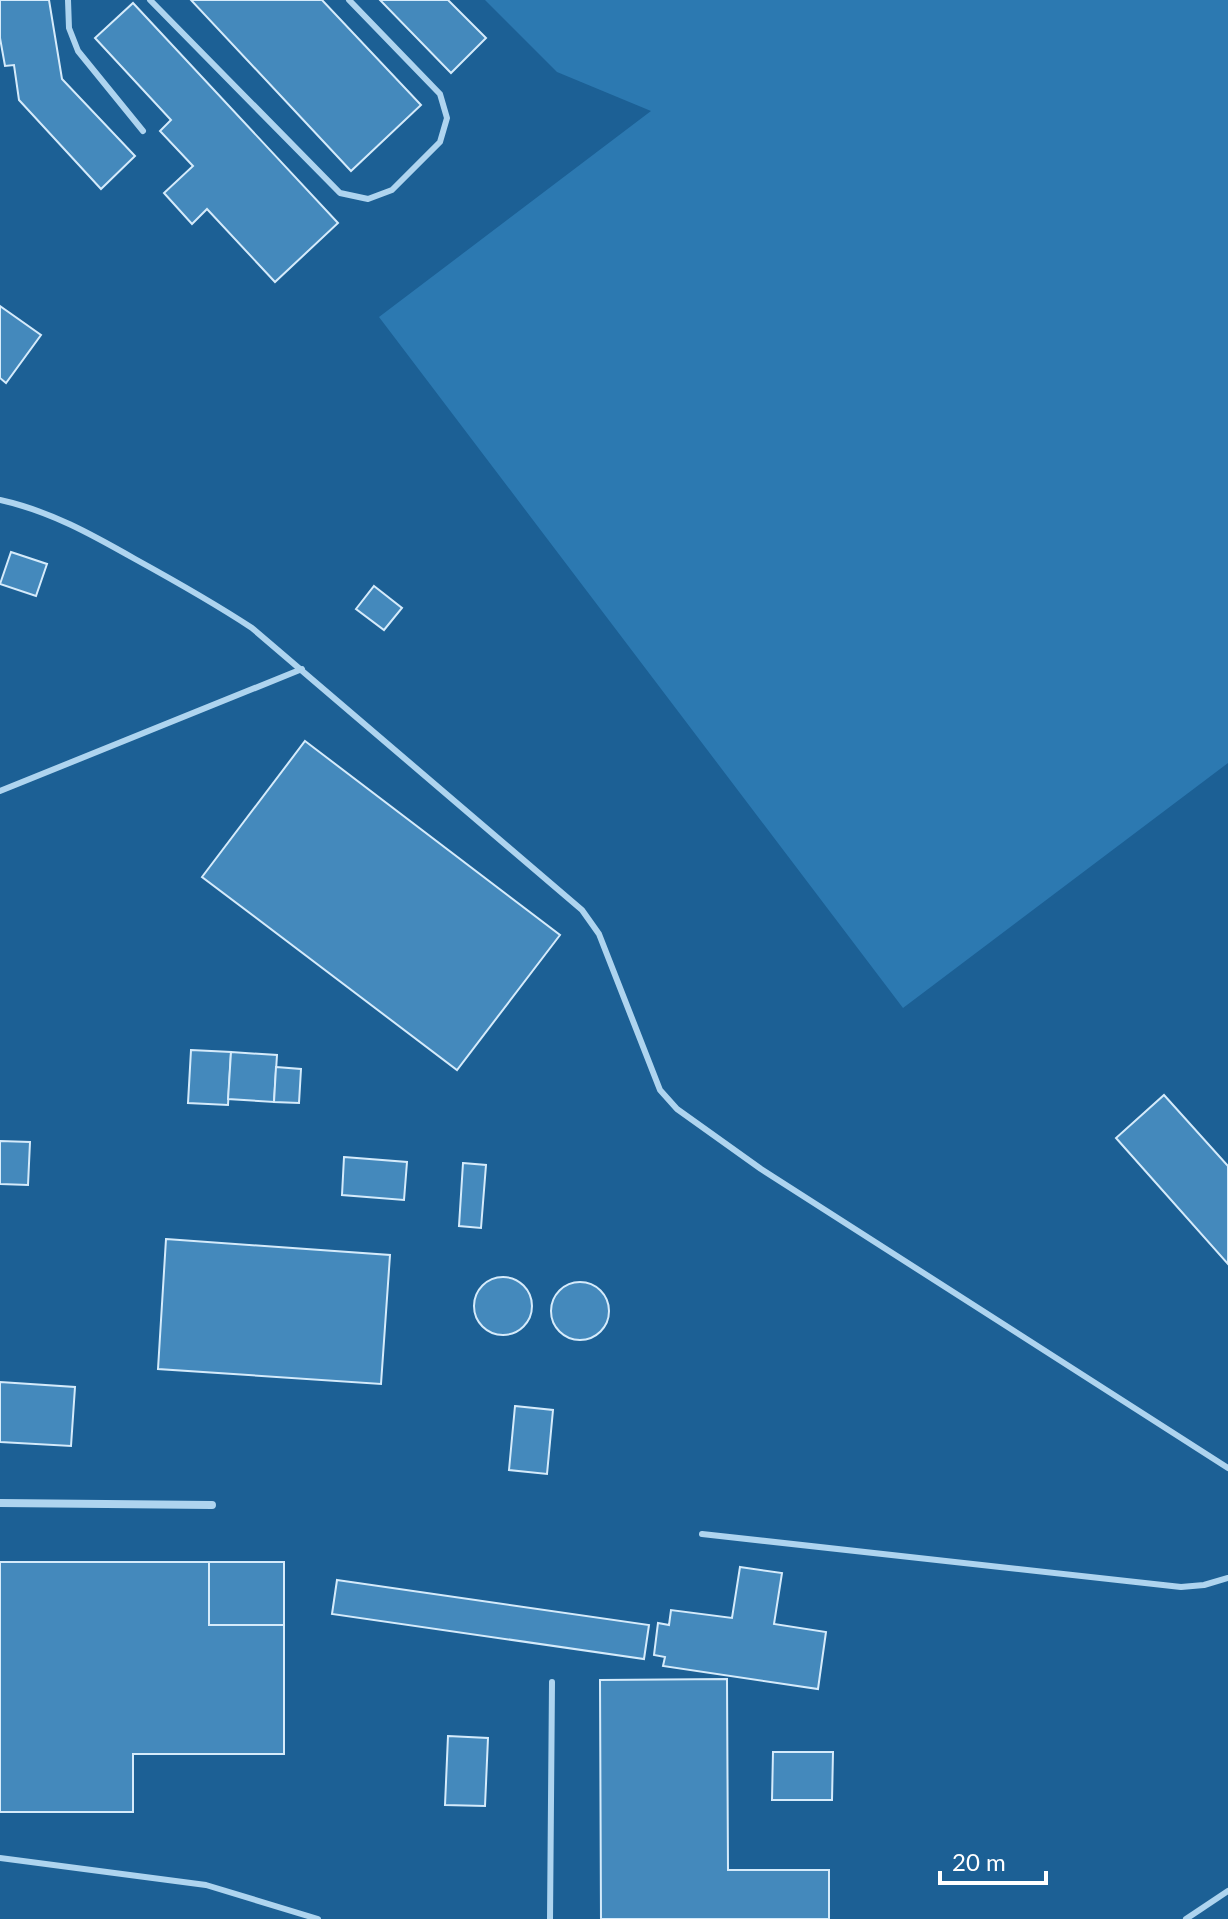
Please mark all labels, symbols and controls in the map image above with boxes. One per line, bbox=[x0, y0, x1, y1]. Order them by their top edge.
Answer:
scale bar bbox=[940, 1835, 1046, 1885]
text: 20 m bbox=[952, 1847, 1006, 1876]

